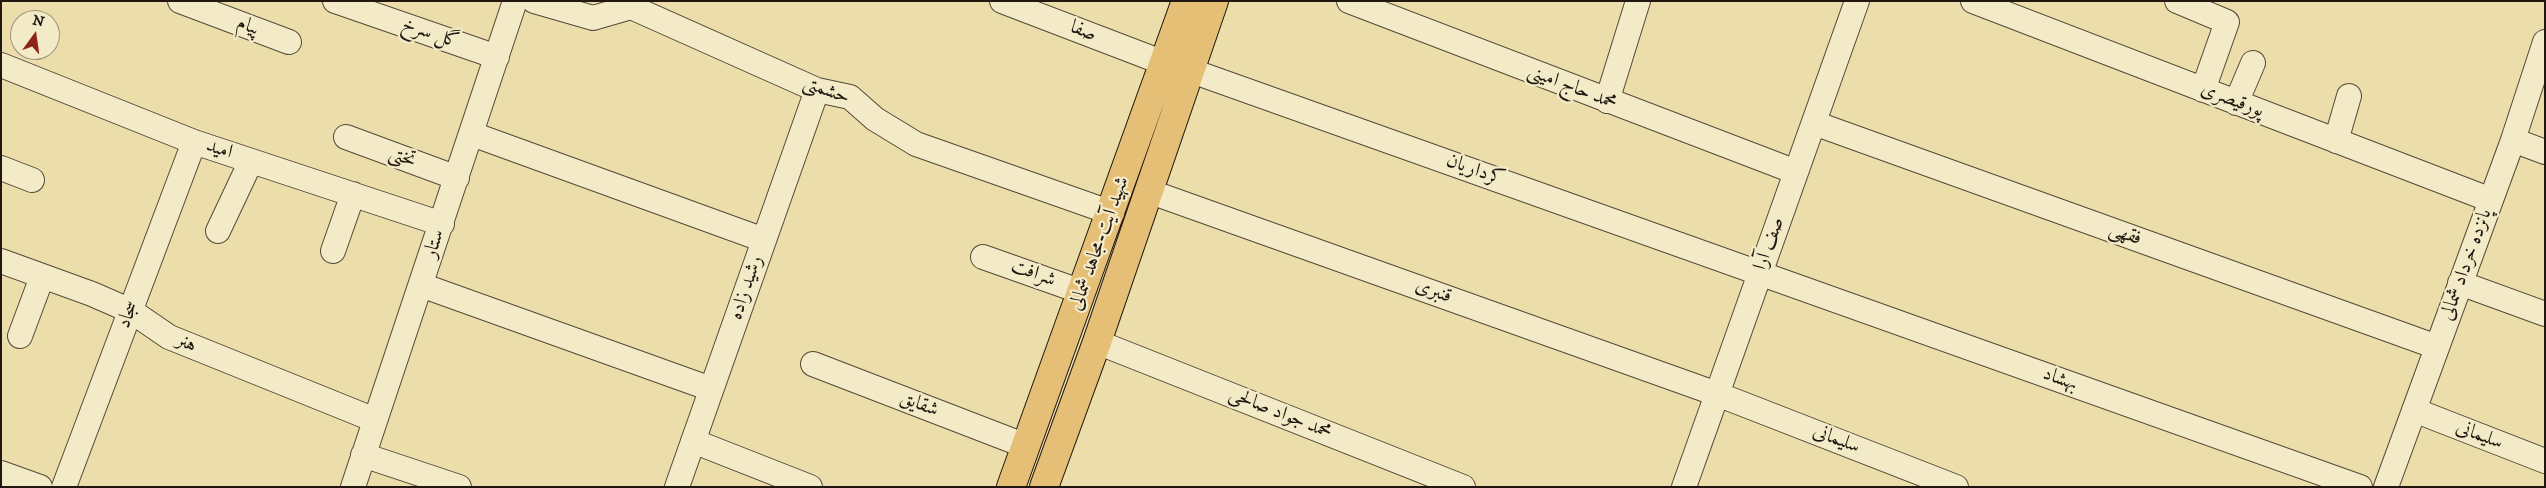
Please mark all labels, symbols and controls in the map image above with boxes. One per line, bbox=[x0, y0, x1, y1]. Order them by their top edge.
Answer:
north arrow bbox=[10, 10, 60, 60]
text: N bbox=[31, 11, 46, 32]
street label: پیام bbox=[233, 12, 263, 42]
street label: گل سرخ bbox=[398, 13, 462, 55]
street label: صفا bbox=[1067, 16, 1099, 48]
street label: محمد حاج امینی bbox=[1524, 60, 1620, 116]
street label: حشمتی bbox=[799, 71, 853, 111]
street label: پورقیصری bbox=[2197, 78, 2267, 124]
street label: امید bbox=[203, 135, 235, 165]
street label: تختی bbox=[385, 142, 419, 174]
street label: کرداریان bbox=[1442, 149, 1508, 193]
street label: شهید آیت-مجاهد شمالی bbox=[1065, 174, 1135, 314]
street label: پانزده خرداد شمالی bbox=[2436, 206, 2498, 324]
street label: صف آرا bbox=[1749, 214, 1791, 274]
street label: فقهی bbox=[2105, 218, 2145, 252]
street label: ستار bbox=[419, 227, 451, 261]
street label: رشید زاده bbox=[725, 253, 769, 323]
street label: شرافت bbox=[1007, 255, 1059, 293]
street label: قنبری bbox=[1411, 274, 1455, 310]
street label: سجاد bbox=[113, 298, 145, 332]
street label: هنر bbox=[172, 329, 200, 359]
street label: بهشاد bbox=[2039, 363, 2081, 397]
street label: محمد جواد صالحی bbox=[1225, 382, 1335, 446]
street label: شقایق bbox=[896, 387, 942, 423]
street label: سلیمانی bbox=[2452, 416, 2506, 456]
street label: سلیمانی bbox=[1809, 420, 1863, 460]

